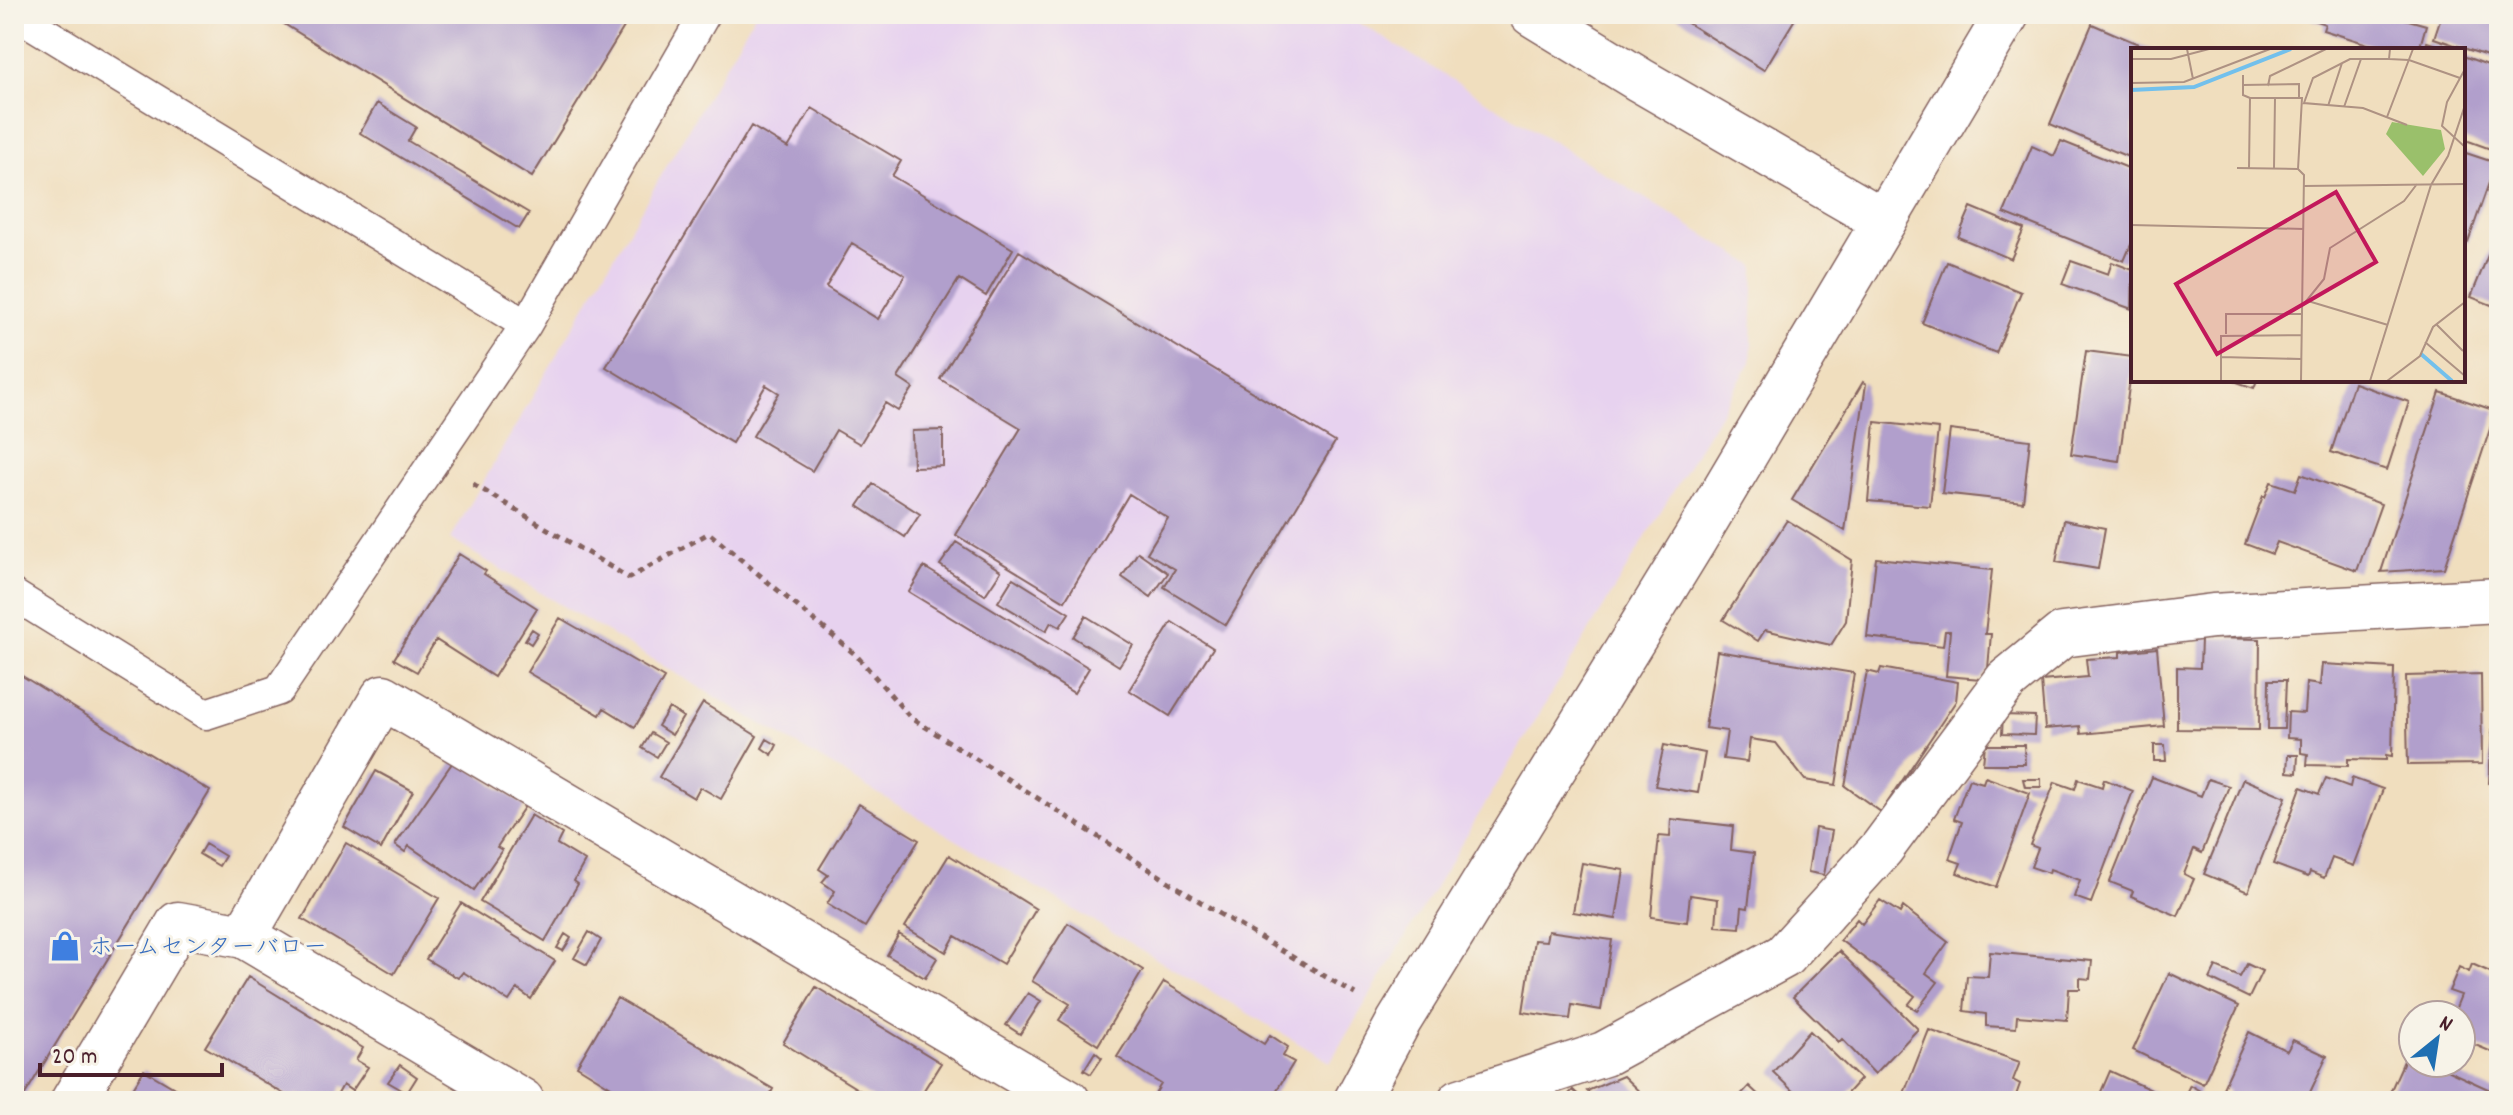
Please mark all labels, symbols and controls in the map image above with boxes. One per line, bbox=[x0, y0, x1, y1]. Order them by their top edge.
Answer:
inset map bbox=[2131, 48, 2465, 382]
shop icon: ホームセンターバロー bbox=[48, 929, 82, 963]
place label: ホームセンターバロー bbox=[89, 932, 327, 966]
north arrow bbox=[2397, 999, 2477, 1079]
text: N bbox=[2433, 1009, 2458, 1041]
scale bar bbox=[40, 1027, 222, 1077]
text: 20 m bbox=[52, 1041, 98, 1075]

